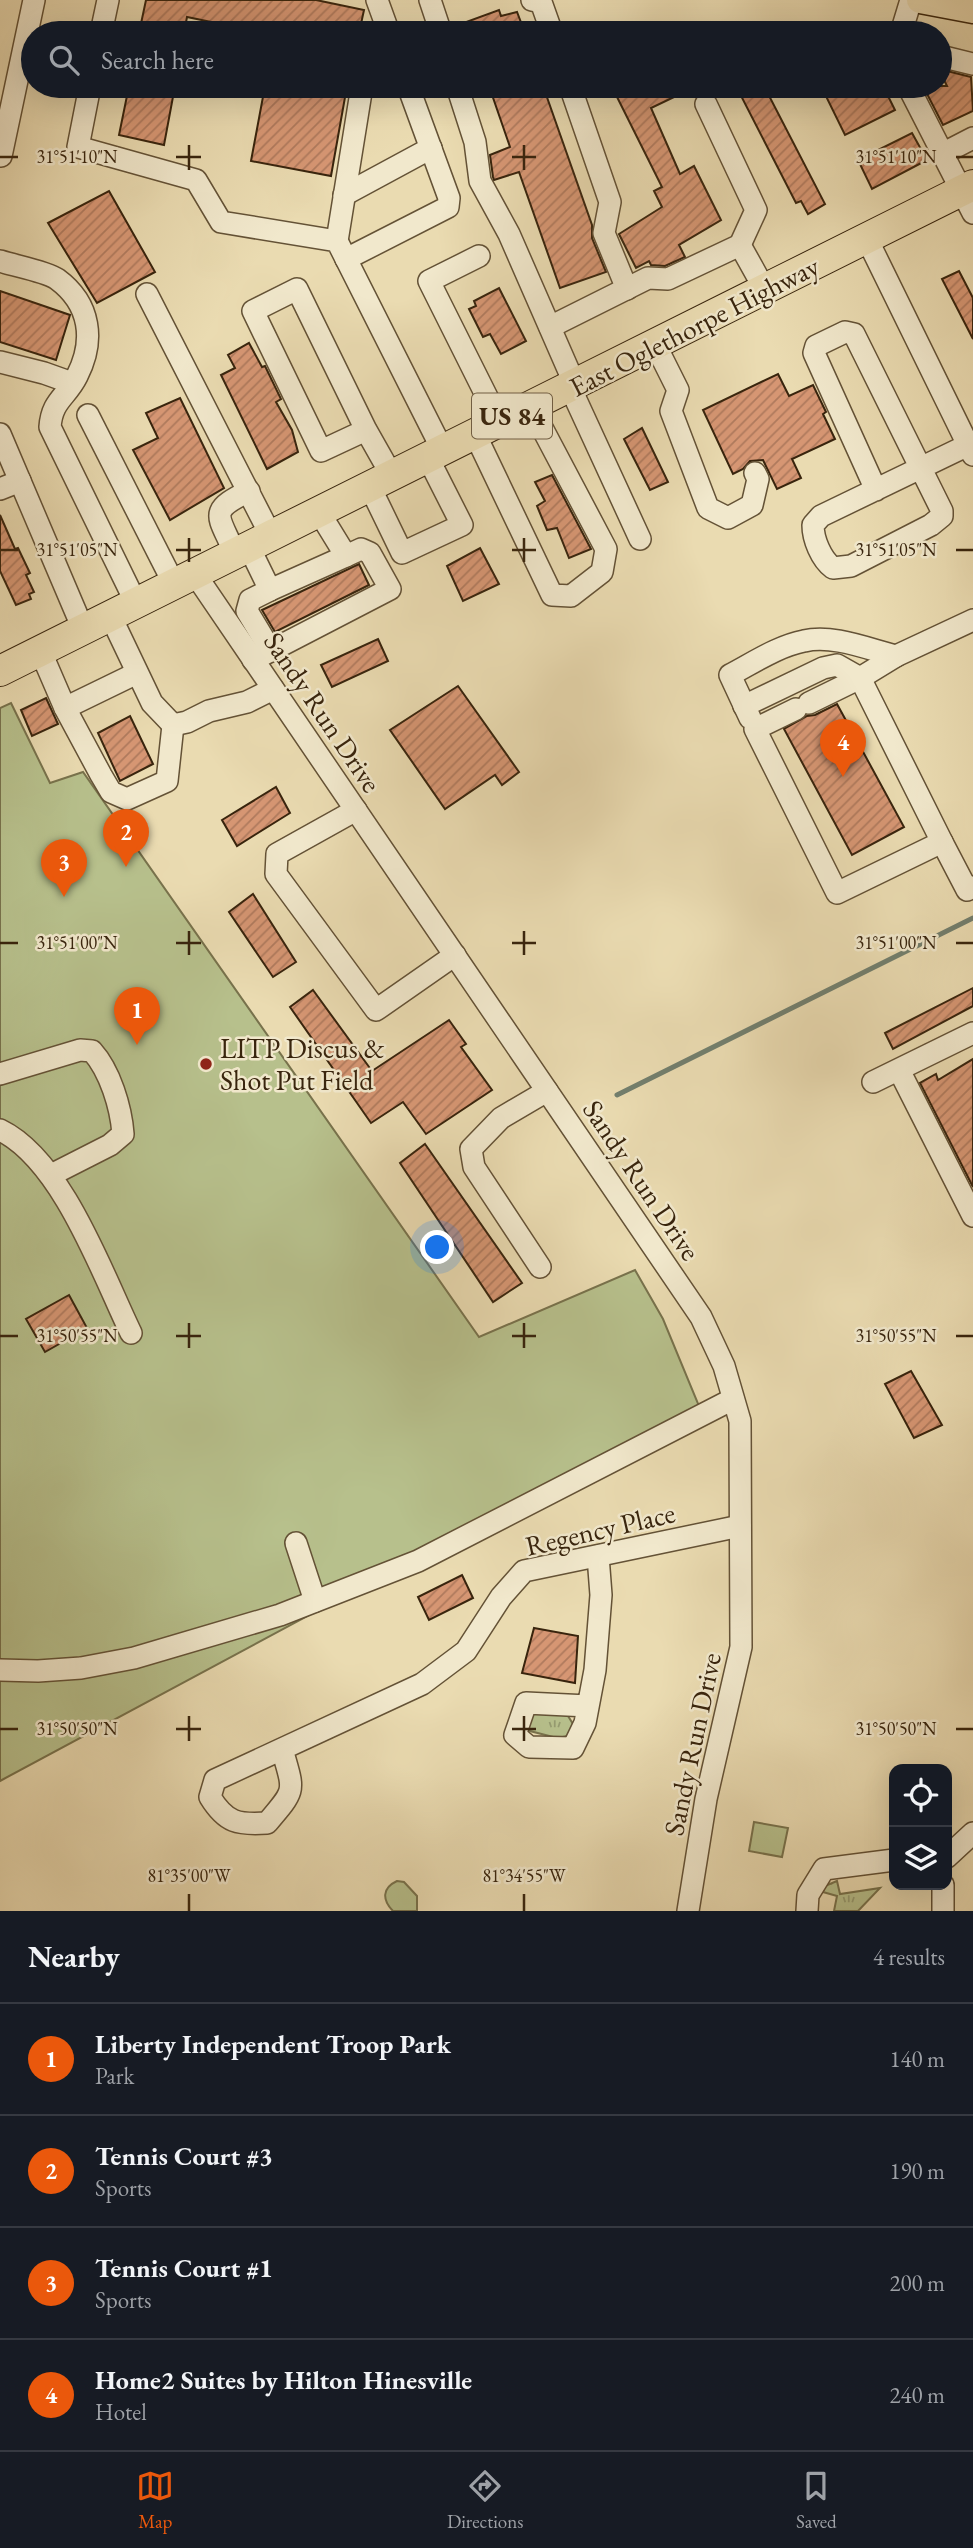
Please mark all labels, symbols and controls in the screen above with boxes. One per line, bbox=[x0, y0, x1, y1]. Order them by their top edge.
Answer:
search box bbox=[21, 21, 952, 98]
icon: search bbox=[45, 41, 83, 79]
text: Search here bbox=[101, 43, 214, 77]
text: 31°51'10"N bbox=[37, 145, 118, 168]
text: 31°51'10"N bbox=[856, 145, 937, 168]
street label: East Oglethorpe Highway bbox=[563, 247, 826, 405]
road number: US 84 bbox=[472, 394, 552, 438]
text: 31°51'05"N bbox=[37, 538, 118, 561]
text: 31°51'05"N bbox=[856, 538, 937, 561]
street label: Sandy Run Drive bbox=[256, 625, 390, 799]
pin: 4 bbox=[820, 719, 866, 777]
pin: 2 bbox=[103, 809, 149, 867]
pin: 3 bbox=[41, 839, 87, 897]
text: 31°51'00"N bbox=[37, 931, 118, 954]
text: 31°51'00"N bbox=[856, 931, 937, 954]
pin: 1 bbox=[114, 987, 160, 1045]
place label: LITP Discus & Shot Put Field bbox=[220, 1030, 385, 1098]
marker: LITP Discus & Shot Put Field bbox=[198, 1056, 214, 1072]
street label: Sandy Run Drive bbox=[575, 1093, 709, 1267]
your location bbox=[420, 1230, 454, 1264]
text: 31°50'55"N bbox=[37, 1324, 118, 1347]
text: 31°50'55"N bbox=[856, 1324, 937, 1347]
street label: Regency Place bbox=[522, 1494, 678, 1564]
street label: Sandy Run Drive bbox=[655, 1649, 729, 1839]
text: 31°50'50"N bbox=[37, 1717, 118, 1740]
text: 31°50'50"N bbox=[856, 1717, 937, 1740]
map controls bbox=[889, 1764, 952, 1890]
button: locate bbox=[889, 1764, 952, 1827]
button: layers bbox=[889, 1827, 952, 1890]
text: 81°35'00"W bbox=[147, 1864, 231, 1887]
text: 81°34'55"W bbox=[482, 1864, 566, 1887]
text: Nearby bbox=[28, 1937, 120, 1976]
text: 4 results bbox=[873, 1942, 945, 1972]
text: Liberty Independent Troop Park bbox=[95, 2027, 451, 2061]
text: 1 bbox=[45, 2044, 57, 2074]
text: 140 m bbox=[889, 2044, 945, 2074]
text: Park bbox=[95, 2061, 134, 2091]
text: Tennis Court #3 bbox=[95, 2139, 273, 2173]
text: 2 bbox=[45, 2156, 57, 2186]
text: 190 m bbox=[889, 2156, 945, 2186]
text: Sports bbox=[95, 2173, 151, 2203]
text: Tennis Court #1 bbox=[95, 2251, 273, 2285]
text: 3 bbox=[45, 2268, 57, 2298]
text: 200 m bbox=[889, 2268, 945, 2298]
text: Sports bbox=[95, 2285, 151, 2315]
text: Home2 Suites by Hilton Hinesville bbox=[95, 2363, 472, 2397]
text: 4 bbox=[45, 2380, 57, 2410]
text: 240 m bbox=[889, 2380, 945, 2410]
text: Hotel bbox=[95, 2397, 147, 2427]
tab: Map bbox=[136, 2467, 174, 2534]
tab: Directions bbox=[447, 2467, 523, 2534]
tab: Saved bbox=[796, 2467, 837, 2534]

